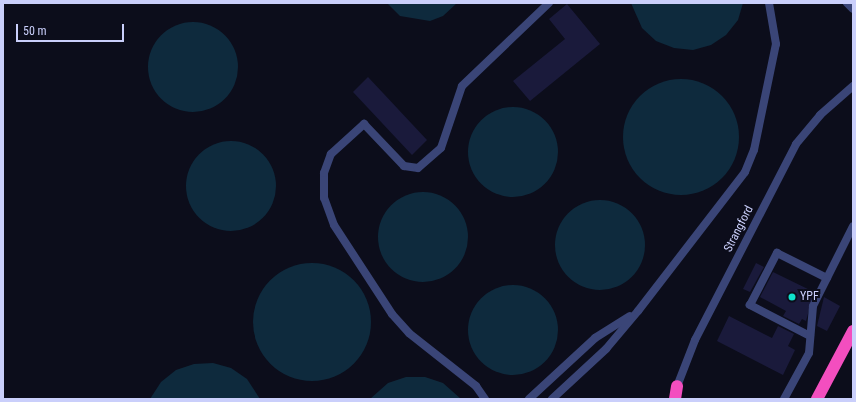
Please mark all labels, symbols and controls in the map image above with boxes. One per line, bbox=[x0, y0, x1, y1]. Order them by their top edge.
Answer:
scale bar bbox=[18, 16, 126, 42]
text: 50 m bbox=[23, 24, 47, 38]
street label: Strangford bbox=[721, 203, 757, 255]
place label: YPF bbox=[800, 290, 819, 304]
marker: YPF bbox=[787, 292, 797, 302]

